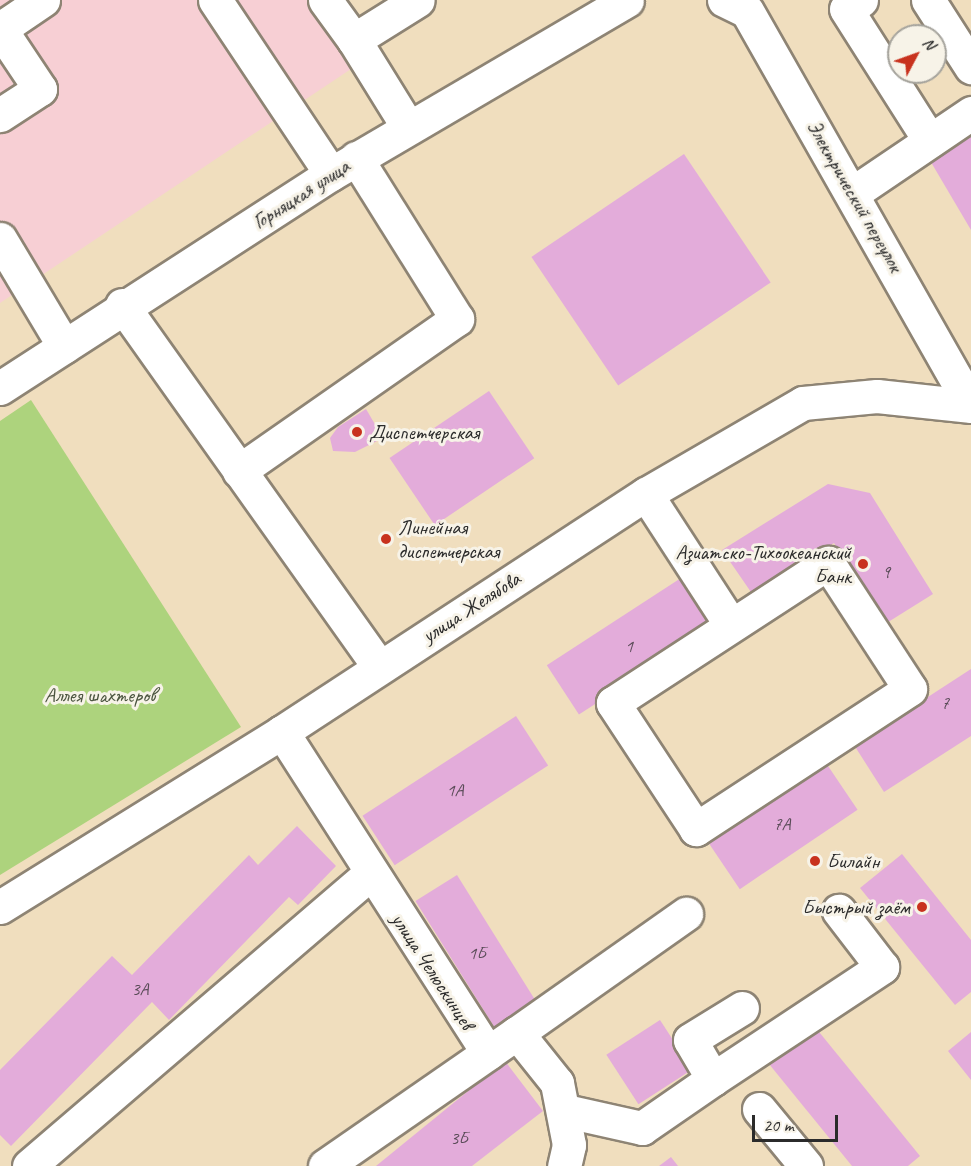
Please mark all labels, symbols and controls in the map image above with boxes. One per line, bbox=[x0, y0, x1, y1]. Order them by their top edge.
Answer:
north arrow bbox=[887, 24, 947, 84]
text: N bbox=[918, 33, 940, 54]
street label: Электрический переулок bbox=[801, 116, 909, 276]
street label: Горняцкая улица bbox=[247, 153, 355, 235]
place label: Диспетчерская bbox=[369, 419, 479, 445]
marker: Диспетчерская bbox=[350, 425, 364, 439]
place label: Линейная диспетчерская bbox=[398, 514, 499, 564]
marker: Линейная диспетчерская bbox=[379, 532, 393, 546]
place label: Азиатско-Тихоокеанский Банк bbox=[675, 539, 851, 589]
marker: Азиатско-Тихоокеанский Банк bbox=[856, 557, 870, 571]
house number: 9 bbox=[882, 561, 890, 583]
street label: улица Желябова bbox=[417, 566, 525, 648]
house number: 1 bbox=[625, 635, 633, 657]
park label: Аллея шахтеров bbox=[44, 682, 156, 708]
house number: 7 bbox=[941, 692, 949, 714]
house number: 1А bbox=[446, 779, 464, 801]
house number: 7А bbox=[773, 813, 791, 835]
place label: Билайн bbox=[827, 848, 879, 874]
marker: Билайн bbox=[808, 854, 822, 868]
place label: Быстрый заём bbox=[802, 894, 910, 920]
marker: Быстрый заём bbox=[915, 900, 929, 914]
street label: улица Челюскинцев bbox=[386, 908, 480, 1034]
house number: 1Б bbox=[468, 942, 486, 964]
house number: 3А bbox=[131, 978, 149, 1000]
scale bar bbox=[755, 1103, 840, 1141]
text: 20 m bbox=[763, 1114, 794, 1136]
house number: 3Б bbox=[450, 1127, 468, 1149]

